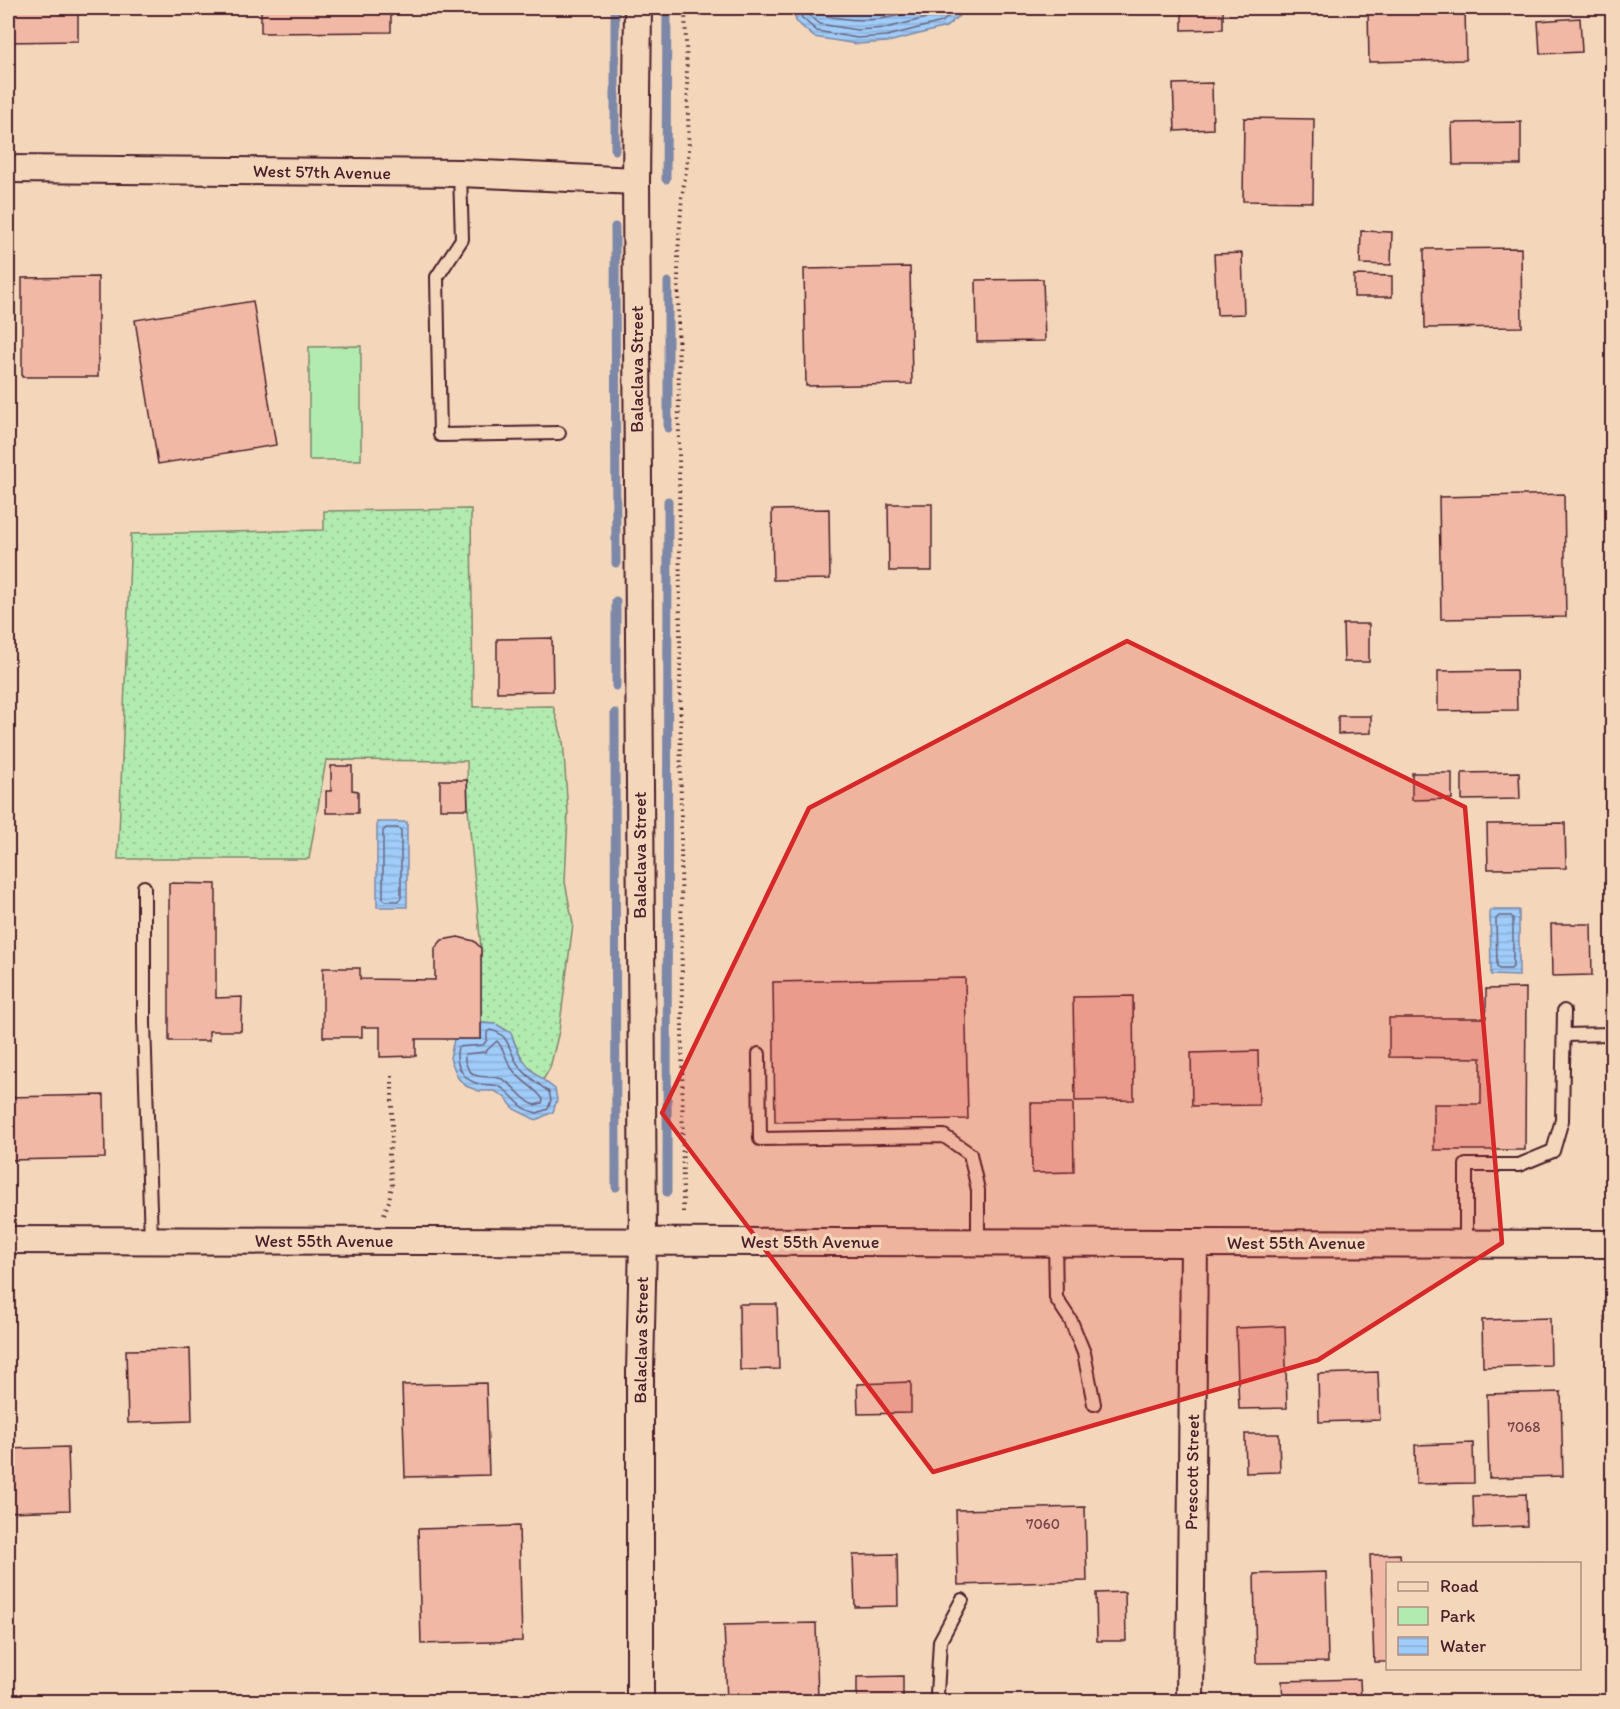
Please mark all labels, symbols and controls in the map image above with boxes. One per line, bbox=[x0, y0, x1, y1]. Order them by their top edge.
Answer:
street label: West 57th Avenue bbox=[253, 160, 391, 184]
street label: Balaclava Street bbox=[626, 305, 648, 433]
street label: Balaclava Street bbox=[629, 791, 651, 919]
street label: West 55th Avenue bbox=[255, 1230, 393, 1252]
street label: West 55th Avenue bbox=[741, 1231, 879, 1253]
street label: West 55th Avenue bbox=[1227, 1232, 1365, 1254]
street label: Balaclava Street bbox=[629, 1276, 653, 1404]
street label: Prescott Street bbox=[1180, 1413, 1204, 1530]
house number: 7068 bbox=[1508, 1418, 1540, 1436]
house number: 7060 bbox=[1026, 1515, 1060, 1533]
legend bbox=[1386, 1562, 1581, 1670]
text: Road bbox=[1440, 1575, 1479, 1597]
text: Park bbox=[1440, 1605, 1475, 1627]
text: Water bbox=[1440, 1635, 1486, 1657]

